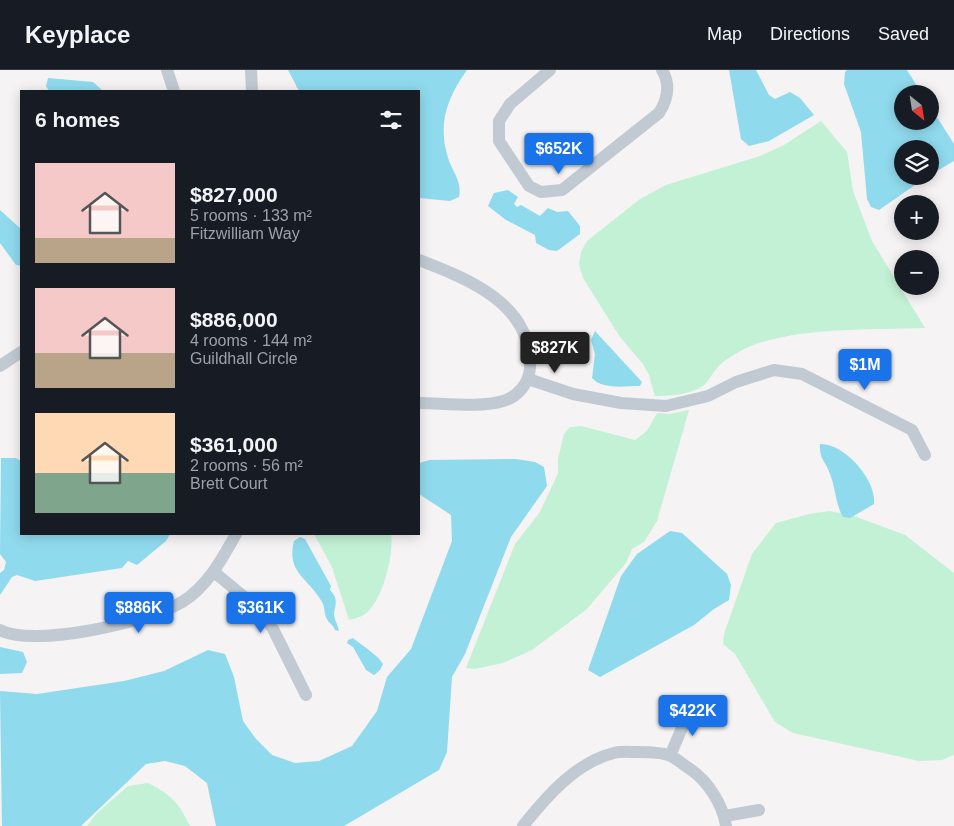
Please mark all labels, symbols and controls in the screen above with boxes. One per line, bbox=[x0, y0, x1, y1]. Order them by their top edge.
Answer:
text: Keyplace bbox=[25, 21, 130, 48]
text: Map bbox=[707, 24, 742, 44]
text: Directions bbox=[770, 24, 850, 44]
text: Saved bbox=[878, 24, 929, 44]
north arrow bbox=[894, 85, 939, 130]
map controls bbox=[894, 85, 939, 295]
icon: filters bbox=[377, 106, 405, 134]
text: 6 homes bbox=[35, 108, 120, 131]
pin: $652K bbox=[524, 132, 594, 175]
text: $652K bbox=[535, 140, 583, 157]
button: layers bbox=[894, 140, 939, 185]
icon: home bbox=[75, 183, 135, 243]
text: $827,000 bbox=[190, 183, 278, 206]
button: + bbox=[894, 195, 939, 240]
text: 5 rooms · 133 m² bbox=[190, 207, 312, 224]
text: Fitzwilliam Way bbox=[190, 225, 300, 242]
button: − bbox=[894, 250, 939, 295]
icon: home bbox=[75, 308, 135, 368]
text: $886,000 bbox=[190, 308, 278, 331]
text: 4 rooms · 144 m² bbox=[190, 332, 312, 349]
pin: $827K bbox=[520, 332, 590, 374]
text: $827K bbox=[531, 339, 579, 356]
pin: $1M bbox=[841, 348, 889, 391]
text: Guildhall Circle bbox=[190, 350, 298, 367]
text: $1M bbox=[849, 356, 881, 373]
icon: home bbox=[75, 433, 135, 493]
text: $361,000 bbox=[190, 433, 278, 456]
text: 2 rooms · 56 m² bbox=[190, 457, 303, 474]
text: Brett Court bbox=[190, 475, 267, 492]
pin: $886K bbox=[104, 592, 174, 634]
pin: $361K bbox=[226, 592, 296, 634]
text: $886K bbox=[115, 599, 163, 616]
text: $361K bbox=[237, 599, 285, 616]
pin: $422K bbox=[658, 694, 728, 737]
text: $422K bbox=[669, 702, 717, 719]

